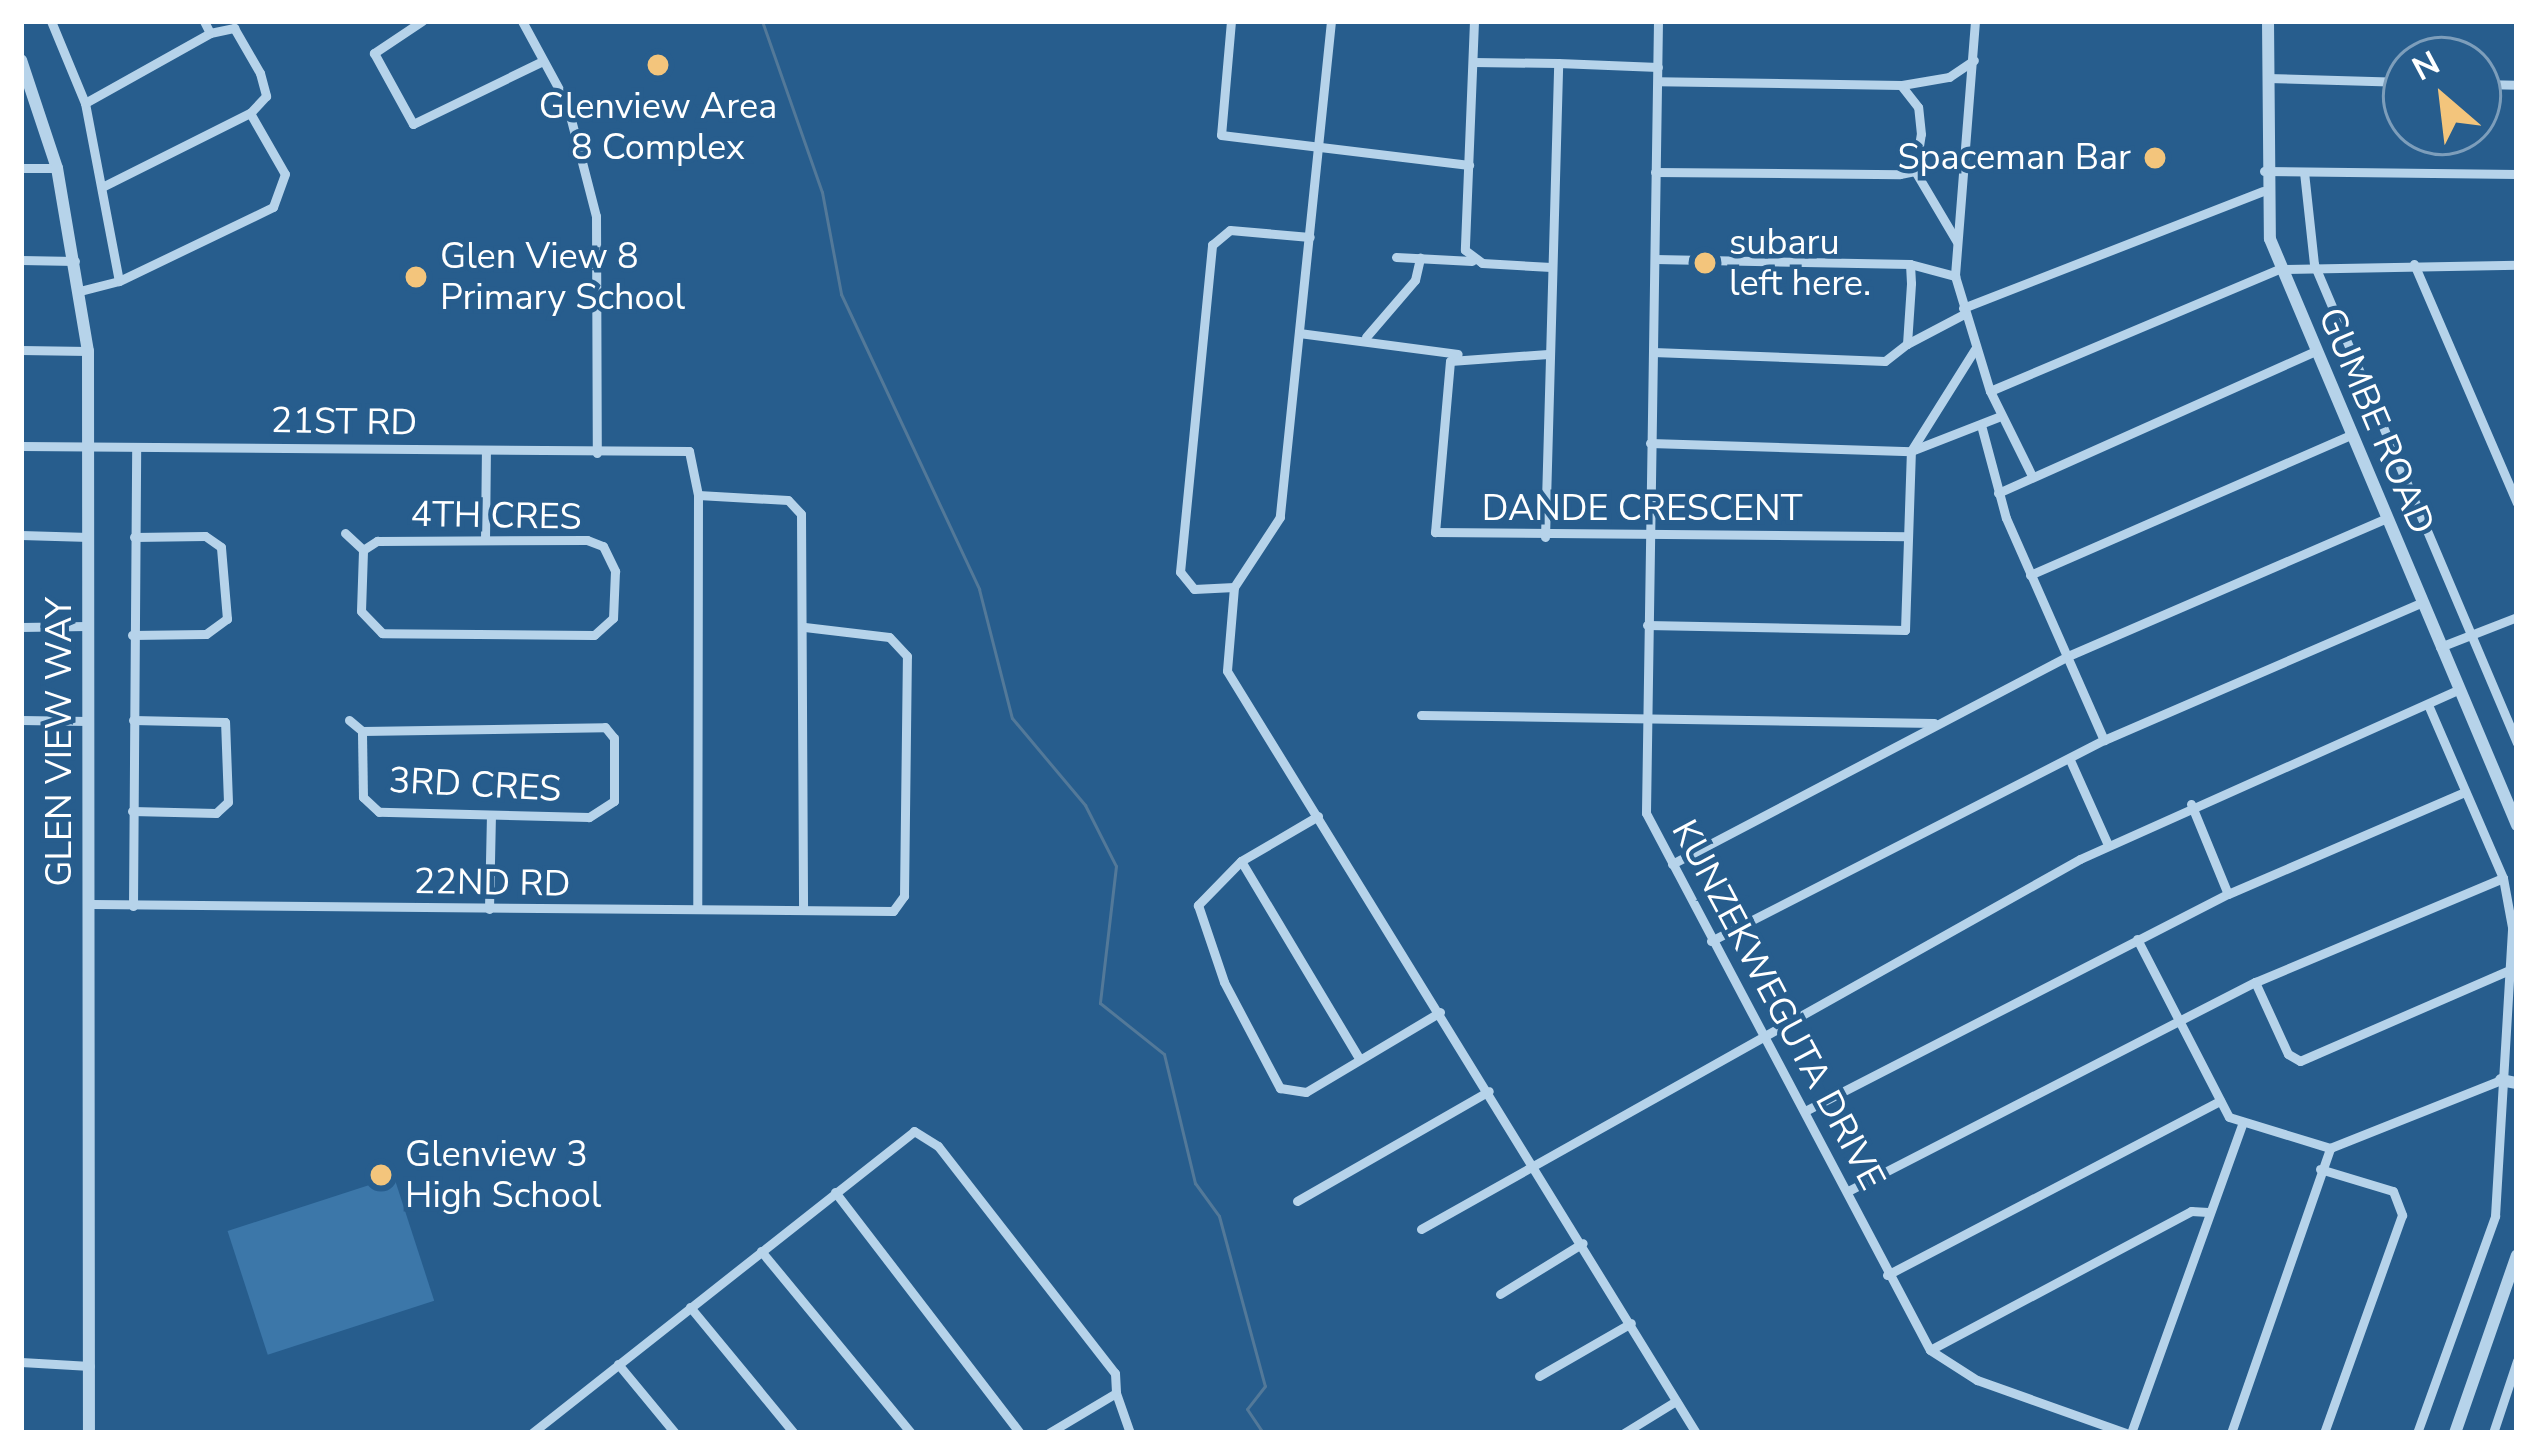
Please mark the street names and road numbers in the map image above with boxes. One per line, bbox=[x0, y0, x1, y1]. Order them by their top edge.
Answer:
street label: GUMBE ROAD bbox=[2309, 301, 2443, 541]
street label: 21ST RD bbox=[270, 399, 418, 445]
street label: DANDE CRESCENT bbox=[1482, 487, 1802, 531]
street label: 4TH CRES bbox=[410, 493, 582, 539]
street label: GLEN VIEW WAY bbox=[38, 597, 82, 887]
street label: 3RD CRES bbox=[388, 759, 562, 811]
street label: KUNZEKWEGUTA DRIVE bbox=[1662, 813, 1894, 1197]
street label: 22ND RD bbox=[413, 860, 571, 906]

